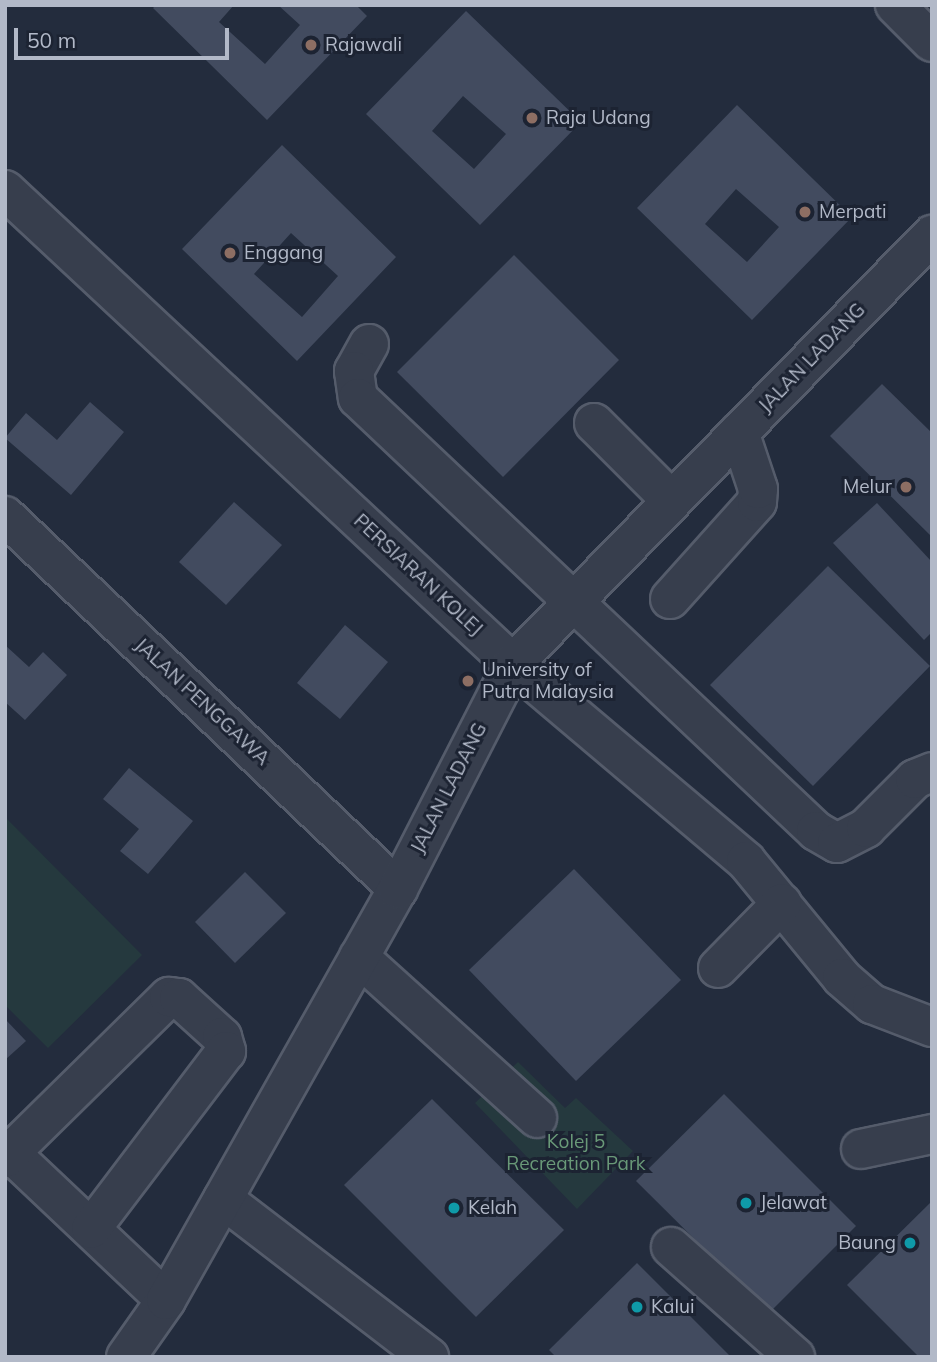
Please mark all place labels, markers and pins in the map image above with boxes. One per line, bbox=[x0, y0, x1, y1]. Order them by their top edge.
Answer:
place label: Rajawali bbox=[325, 34, 402, 56]
marker: Rajawali bbox=[303, 37, 319, 53]
place label: Raja Udang bbox=[546, 107, 651, 129]
marker: Raja Udang bbox=[524, 110, 540, 126]
place label: Merpati bbox=[819, 201, 887, 223]
marker: Merpati bbox=[797, 204, 813, 220]
place label: Enggang bbox=[244, 242, 323, 264]
marker: Enggang bbox=[222, 245, 238, 261]
place label: Melur bbox=[843, 476, 892, 498]
marker: Melur bbox=[898, 479, 914, 495]
place label: University of Putra Malaysia bbox=[482, 659, 614, 703]
marker: University of Putra Malaysia bbox=[460, 673, 476, 689]
place label: Jelawat bbox=[760, 1192, 827, 1214]
marker: Jelawat bbox=[738, 1195, 754, 1211]
place label: Kelah bbox=[468, 1197, 517, 1219]
marker: Kelah bbox=[446, 1200, 462, 1216]
place label: Baung bbox=[838, 1232, 896, 1254]
marker: Baung bbox=[902, 1235, 918, 1251]
place label: Kalui bbox=[651, 1296, 694, 1318]
marker: Kalui bbox=[629, 1299, 645, 1315]

